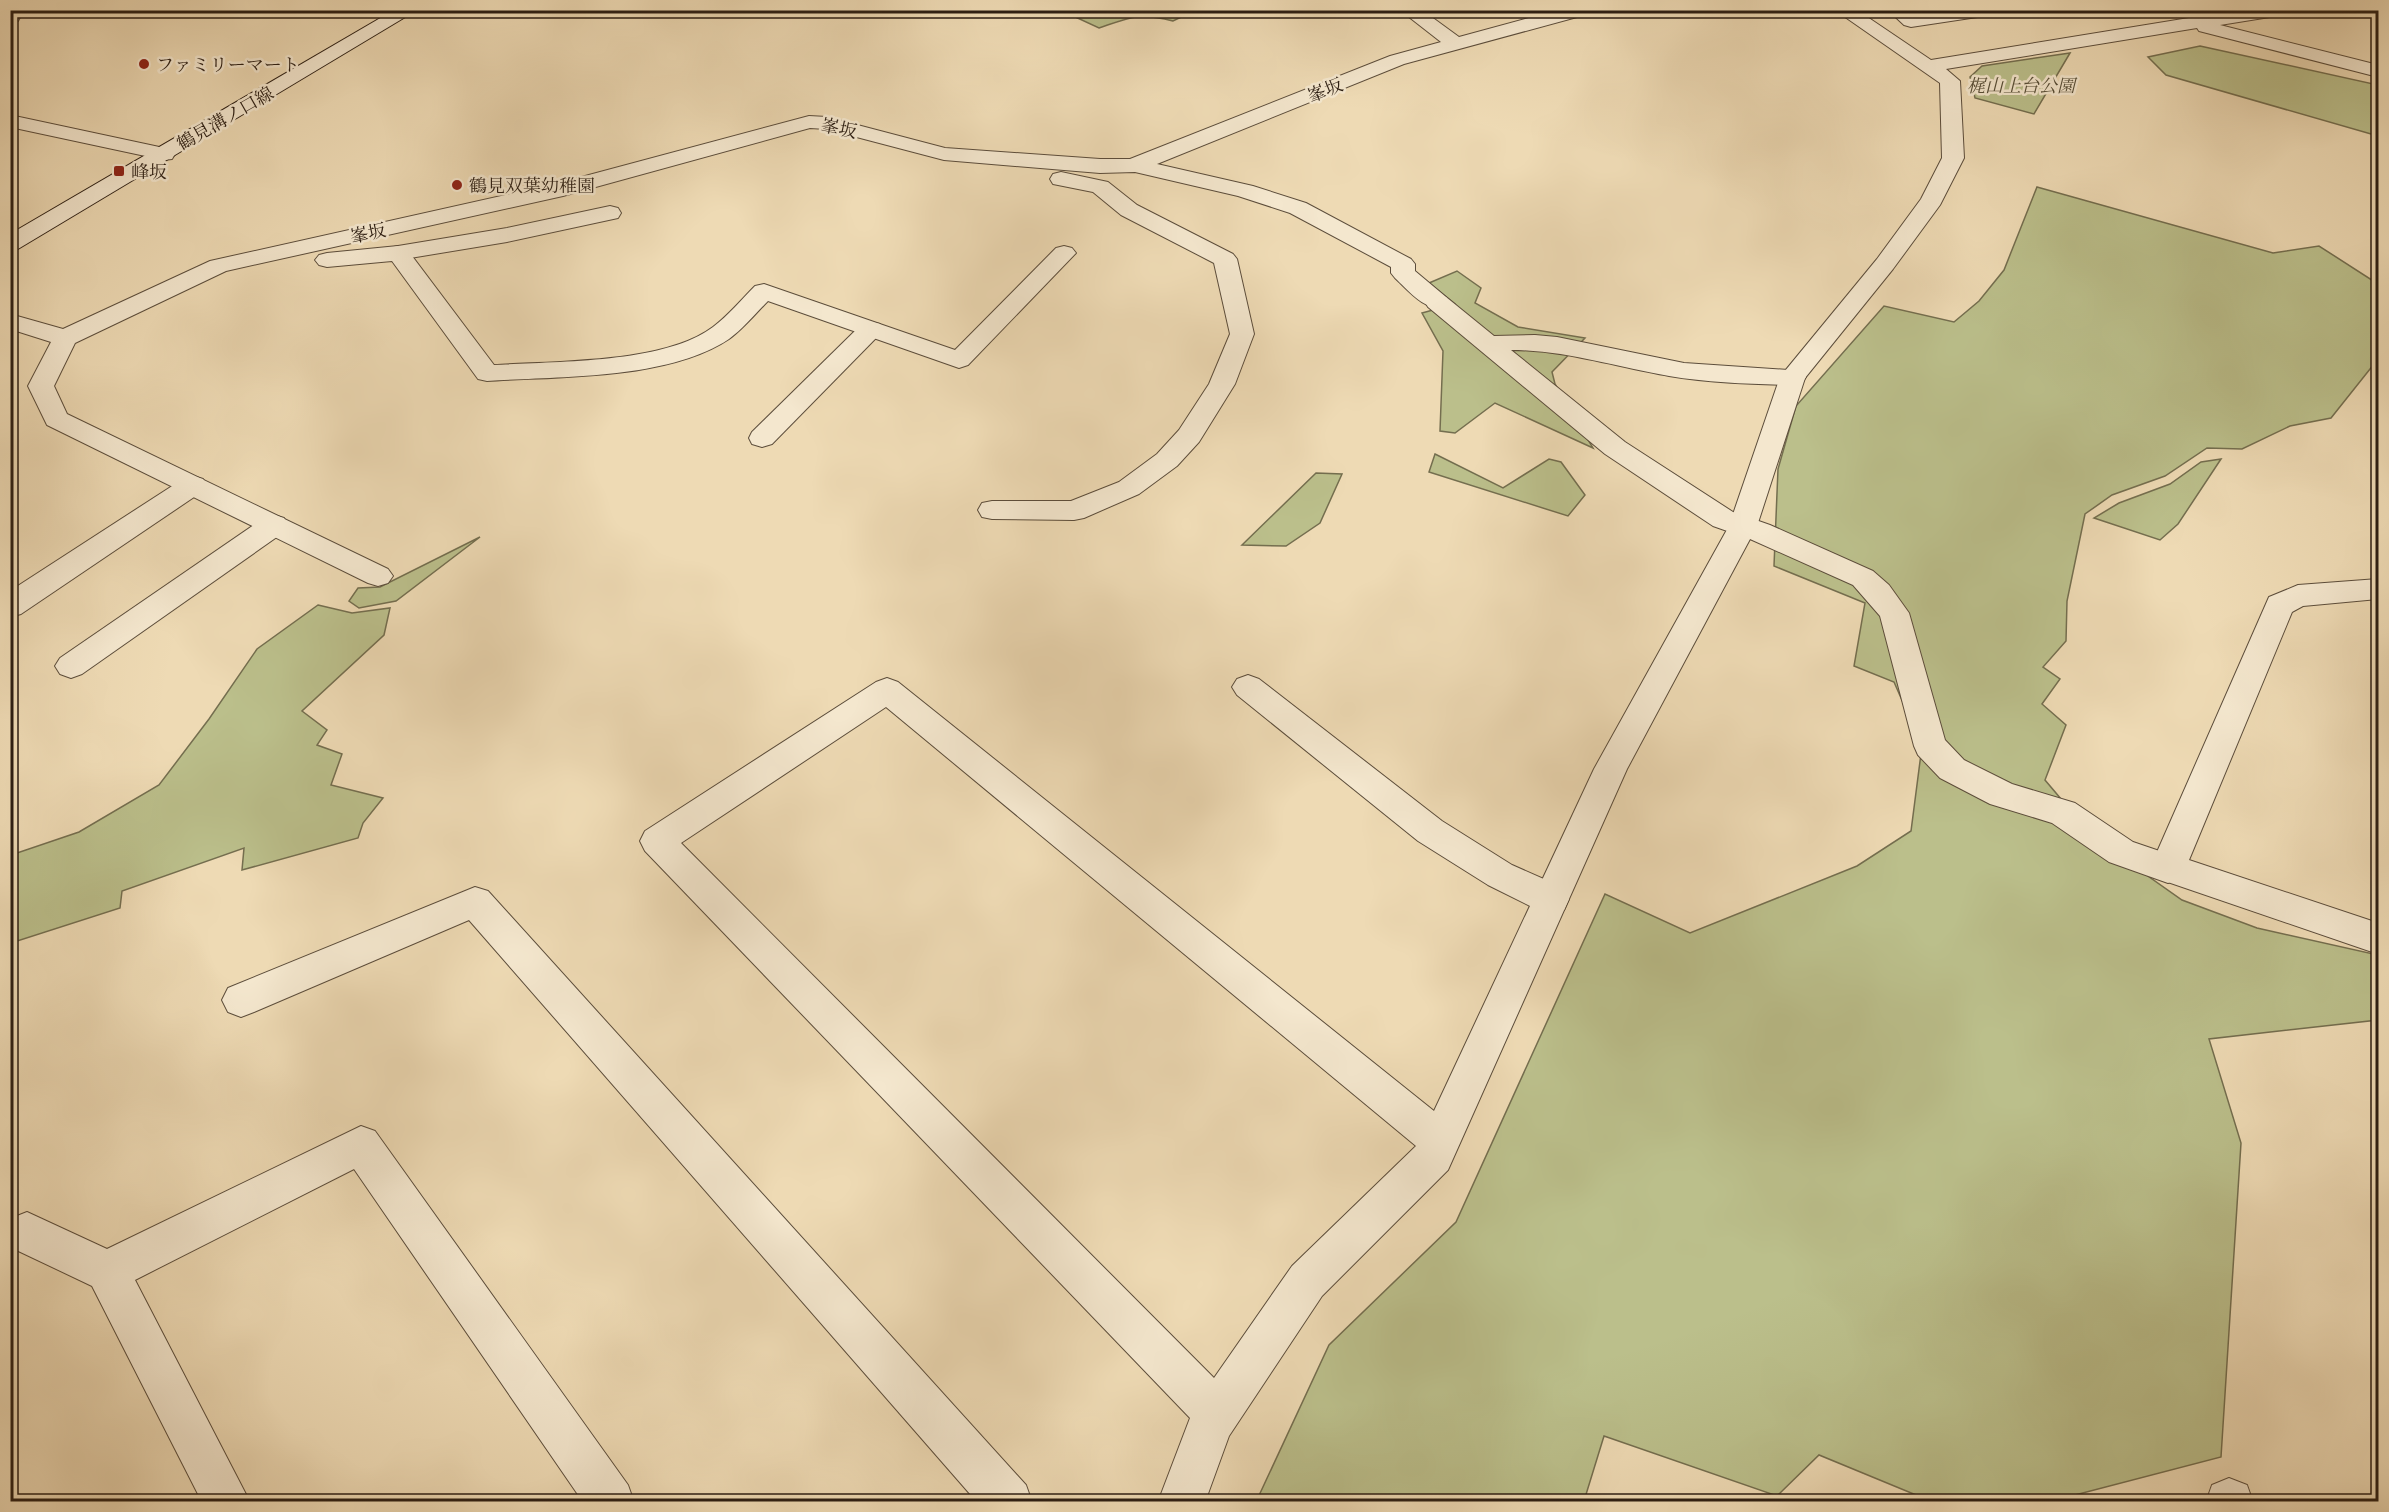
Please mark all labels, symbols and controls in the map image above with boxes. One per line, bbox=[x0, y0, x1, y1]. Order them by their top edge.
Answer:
place label: ファミリーマート bbox=[156, 53, 300, 76]
marker: ファミリーマート bbox=[137, 57, 151, 71]
street label: 峯坂 bbox=[1304, 73, 1346, 107]
park label: 梶山上台公園 bbox=[1967, 74, 2078, 97]
street label: 鶴見溝ノ口線 bbox=[172, 81, 278, 155]
street label: 峯坂 bbox=[819, 113, 859, 143]
place label: 峰坂 bbox=[131, 160, 167, 183]
marker: 峰坂 bbox=[112, 164, 126, 178]
place label: 鶴見双葉幼稚園 bbox=[469, 174, 595, 197]
marker: 鶴見双葉幼稚園 bbox=[450, 178, 464, 192]
street label: 峯坂 bbox=[348, 218, 388, 248]

